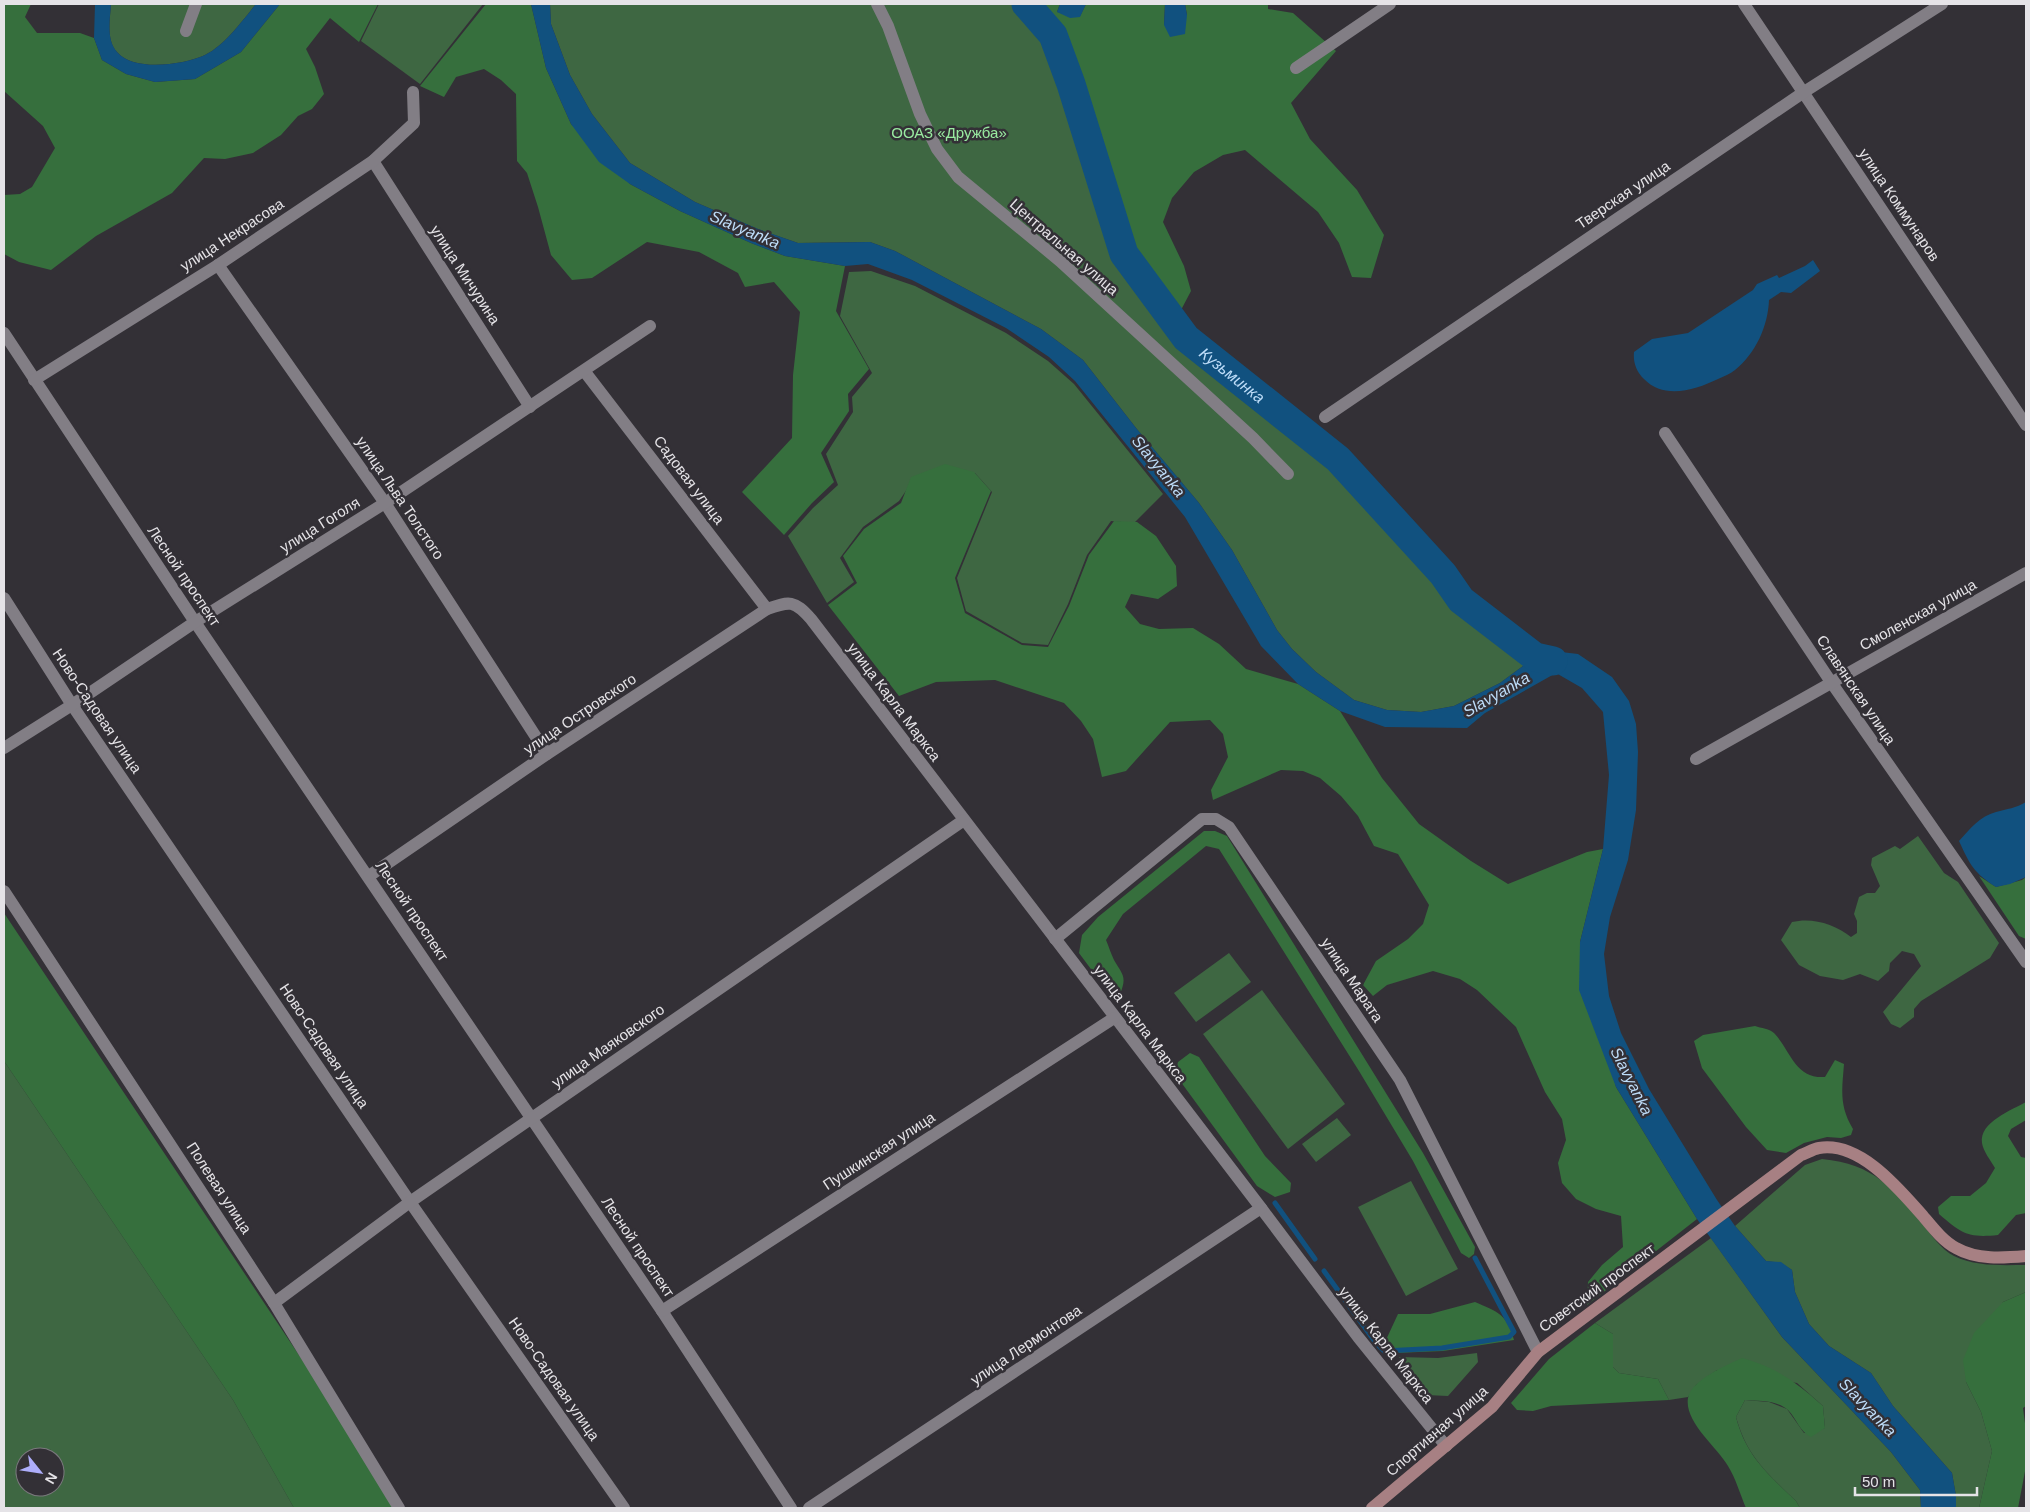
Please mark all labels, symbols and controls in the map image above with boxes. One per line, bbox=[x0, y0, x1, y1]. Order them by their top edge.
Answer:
park label: ООАЗ «Дружба» bbox=[891, 124, 1007, 141]
street label: улица Коммунаров bbox=[1855, 145, 1943, 264]
street label: Тверская улица bbox=[1573, 157, 1673, 232]
street label: улица Некрасова bbox=[177, 194, 287, 274]
street label: Центральная улица bbox=[1007, 195, 1122, 299]
water label: Slavyanka bbox=[708, 207, 782, 252]
street label: улица Мичурина bbox=[427, 222, 504, 328]
water label: Кузьминка bbox=[1196, 344, 1268, 406]
street label: Садовая улица bbox=[651, 432, 729, 528]
water label: Slavyanka bbox=[1129, 432, 1189, 500]
street label: улица Льва Толстого bbox=[353, 433, 448, 562]
street label: улица Гоголя bbox=[277, 493, 363, 556]
street label: Лесной проспект bbox=[145, 522, 224, 629]
street label: Смоленская улица bbox=[1856, 575, 1980, 654]
street label: Славянская улица bbox=[1813, 632, 1900, 748]
street label: улица Карла Маркса bbox=[844, 639, 945, 765]
street label: Ново-Садовая улица bbox=[49, 645, 146, 777]
water label: Slavyanka bbox=[1460, 669, 1533, 720]
street label: улица Островского bbox=[520, 670, 639, 758]
street label: Лесной проспект bbox=[373, 857, 452, 964]
street label: улица Марата bbox=[1318, 934, 1387, 1026]
street label: улица Карла Маркса bbox=[1090, 961, 1191, 1087]
street label: Ново-Садовая улица bbox=[276, 980, 373, 1112]
street label: улица Маяковского bbox=[548, 1000, 667, 1091]
water label: Slavyanka bbox=[1607, 1044, 1656, 1118]
street label: Пушкинская улица bbox=[820, 1108, 938, 1193]
street label: Полевая улица bbox=[184, 1139, 256, 1237]
street label: Лесной проспект bbox=[599, 1193, 678, 1300]
street label: Советский проспект bbox=[1536, 1240, 1658, 1335]
street label: улица Карла Маркса bbox=[1336, 1283, 1438, 1407]
street label: улица Лермонтова bbox=[967, 1301, 1085, 1388]
street label: Ново-Садовая улица bbox=[505, 1314, 604, 1444]
water label: Slavyanka bbox=[1836, 1375, 1899, 1440]
street label: Спортивная улица bbox=[1383, 1382, 1491, 1479]
north arrow bbox=[15, 1447, 65, 1497]
scale bar bbox=[1855, 1464, 1978, 1496]
text: N bbox=[42, 1470, 61, 1487]
text: 50 m bbox=[1862, 1473, 1895, 1490]

